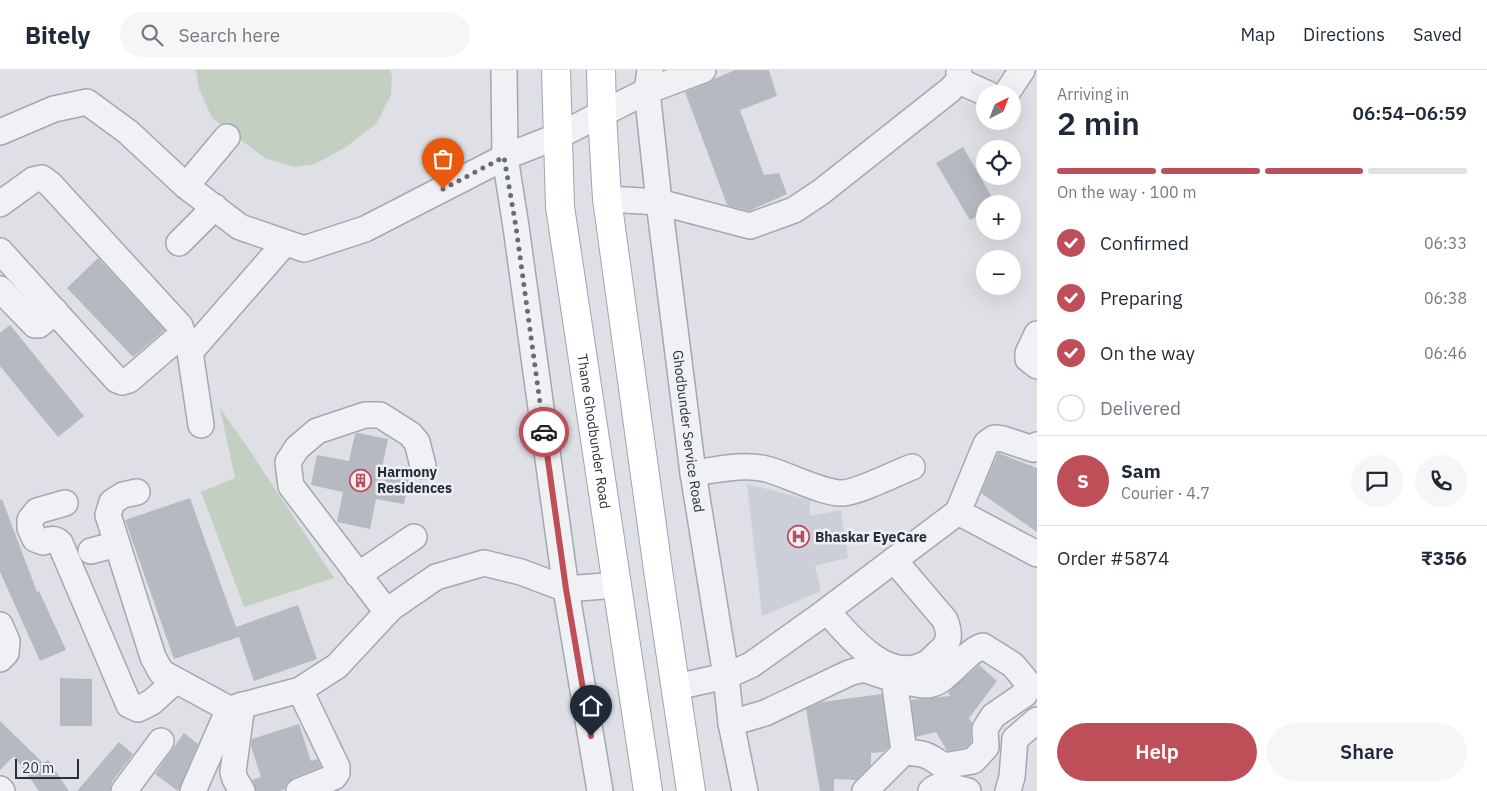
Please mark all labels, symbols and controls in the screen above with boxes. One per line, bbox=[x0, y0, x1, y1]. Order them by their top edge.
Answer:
search box bbox=[120, 12, 470, 57]
text: Bitely bbox=[25, 19, 90, 51]
icon: search bbox=[138, 21, 166, 49]
text: Search here bbox=[178, 23, 280, 47]
text: Map bbox=[1240, 23, 1275, 46]
text: Directions bbox=[1303, 23, 1385, 46]
text: Saved bbox=[1413, 23, 1462, 46]
text: Arriving in bbox=[1057, 84, 1129, 104]
north arrow bbox=[976, 85, 1021, 130]
map controls bbox=[976, 85, 1021, 295]
text: 06:54–06:59 bbox=[1353, 101, 1467, 125]
text: 2 min bbox=[1057, 102, 1140, 144]
pin bbox=[422, 138, 464, 189]
button: locate bbox=[976, 140, 1021, 185]
icon: bag bbox=[429, 145, 457, 173]
text: On the way · 100 m bbox=[1057, 182, 1196, 202]
button: + bbox=[976, 195, 1021, 240]
icon: check bbox=[1057, 229, 1085, 257]
text: Confirmed bbox=[1100, 231, 1189, 255]
text: 06:33 bbox=[1424, 233, 1467, 253]
button: − bbox=[976, 250, 1021, 295]
icon: check bbox=[1057, 284, 1085, 312]
text: Preparing bbox=[1100, 286, 1182, 310]
text: 06:38 bbox=[1424, 288, 1467, 308]
icon: check bbox=[1057, 339, 1085, 367]
text: On the way bbox=[1100, 341, 1195, 365]
text: 06:46 bbox=[1424, 343, 1467, 363]
street label: Ghodbunder Service Road bbox=[669, 349, 708, 514]
street label: Thane Ghodbunder Road bbox=[573, 353, 614, 510]
text: Delivered bbox=[1100, 396, 1181, 420]
courier bbox=[519, 407, 569, 457]
icon: car bbox=[530, 418, 558, 446]
button: chat bbox=[1351, 455, 1403, 507]
button: phone bbox=[1415, 455, 1467, 507]
text: Sam bbox=[1121, 459, 1161, 483]
place label: Harmony Residences bbox=[377, 463, 452, 497]
building icon: Harmony Residences bbox=[349, 468, 373, 492]
text: S bbox=[1077, 469, 1089, 493]
text: Courier · 4.7 bbox=[1121, 483, 1210, 503]
hospital icon: Bhaskar EyeCare bbox=[787, 525, 811, 549]
place label: Bhaskar EyeCare bbox=[815, 528, 927, 546]
text: Order #5874 bbox=[1057, 546, 1169, 570]
text: ₹356 bbox=[1421, 546, 1467, 570]
pin bbox=[570, 685, 612, 736]
icon: home bbox=[577, 692, 605, 720]
button: Help bbox=[1057, 723, 1257, 781]
button: Share bbox=[1267, 723, 1467, 781]
scale bar bbox=[15, 756, 79, 779]
text: 20 m bbox=[22, 759, 54, 777]

